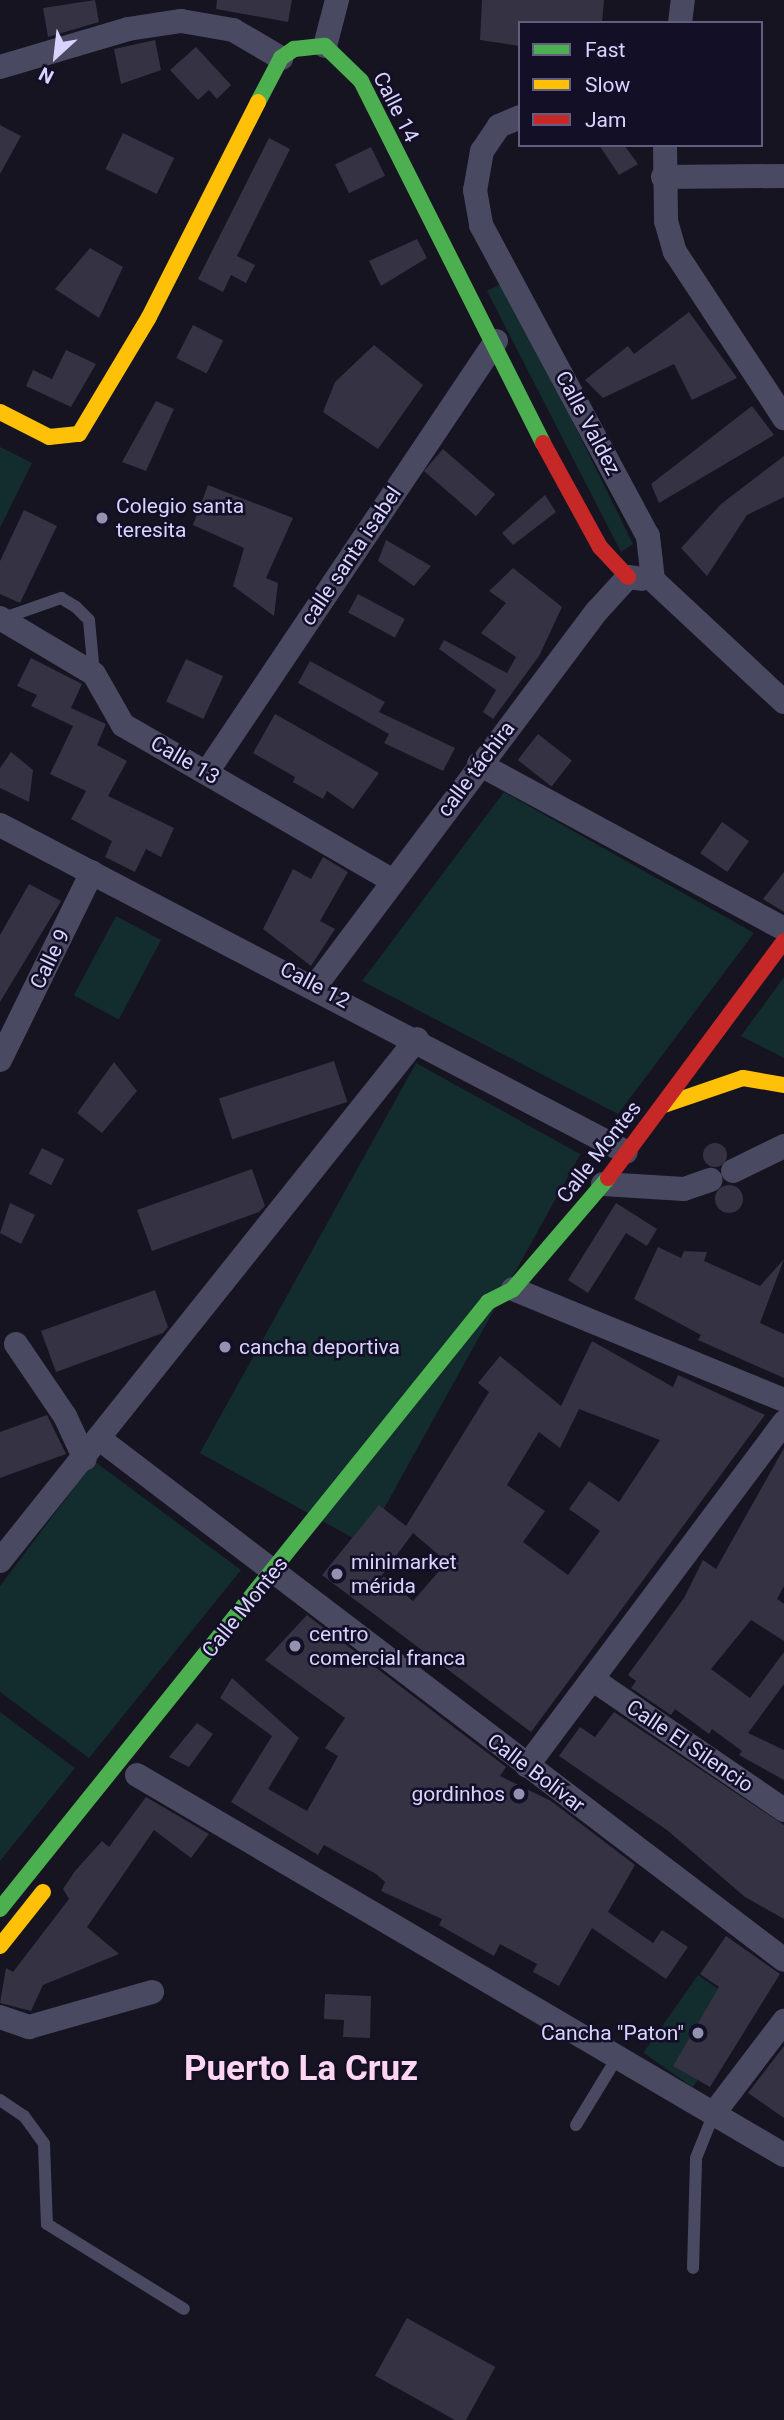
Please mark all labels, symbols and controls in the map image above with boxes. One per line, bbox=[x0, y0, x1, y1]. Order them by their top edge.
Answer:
north arrow bbox=[21, 21, 91, 91]
legend bbox=[518, 21, 763, 147]
text: Fast bbox=[585, 38, 625, 62]
text: N bbox=[35, 62, 57, 88]
street label: Calle 14 bbox=[368, 68, 424, 146]
text: Slow bbox=[585, 73, 630, 97]
text: Jam bbox=[585, 108, 626, 132]
street label: Calle Valdez bbox=[550, 367, 626, 479]
street label: calle santa isabel bbox=[295, 482, 407, 630]
place label: Colegio santa teresita bbox=[116, 493, 244, 543]
marker: Colegio santa teresita bbox=[94, 510, 110, 526]
street label: calle táchira bbox=[432, 716, 520, 822]
street label: Calle 13 bbox=[146, 730, 224, 790]
street label: Calle 9 bbox=[25, 925, 75, 993]
street label: Calle 12 bbox=[276, 956, 354, 1014]
street label: Calle Montes bbox=[551, 1096, 647, 1208]
place label: cancha deportiva bbox=[239, 1334, 400, 1360]
marker: cancha deportiva bbox=[217, 1339, 233, 1355]
place label: minimarket mérida bbox=[351, 1549, 457, 1599]
street label: Calle Montes bbox=[197, 1552, 293, 1662]
marker: minimarket mérida bbox=[329, 1566, 345, 1582]
place label: centro comercial franca bbox=[309, 1621, 466, 1671]
marker: centro comercial franca bbox=[287, 1638, 303, 1654]
street label: Calle El Silencio bbox=[622, 1694, 758, 1798]
street label: Calle Bolívar bbox=[482, 1728, 590, 1818]
place label: gordinhos bbox=[411, 1781, 505, 1807]
marker: gordinhos bbox=[511, 1786, 527, 1802]
place label: Cancha "Paton" bbox=[541, 2020, 684, 2046]
marker: Cancha "Paton" bbox=[690, 2025, 706, 2041]
district label: Puerto La Cruz bbox=[184, 2048, 418, 2090]

